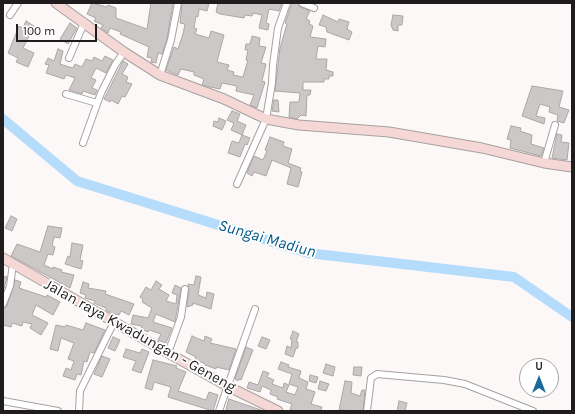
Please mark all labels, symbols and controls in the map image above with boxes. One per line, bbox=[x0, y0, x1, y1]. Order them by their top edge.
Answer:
scale bar bbox=[18, 16, 99, 42]
text: 100 m bbox=[23, 24, 55, 38]
water label: Sungai Madiun bbox=[216, 216, 318, 262]
street label: Jalan raya Kwadungan - Geneng bbox=[41, 276, 239, 396]
north arrow bbox=[519, 358, 559, 398]
text: U bbox=[535, 360, 543, 373]

